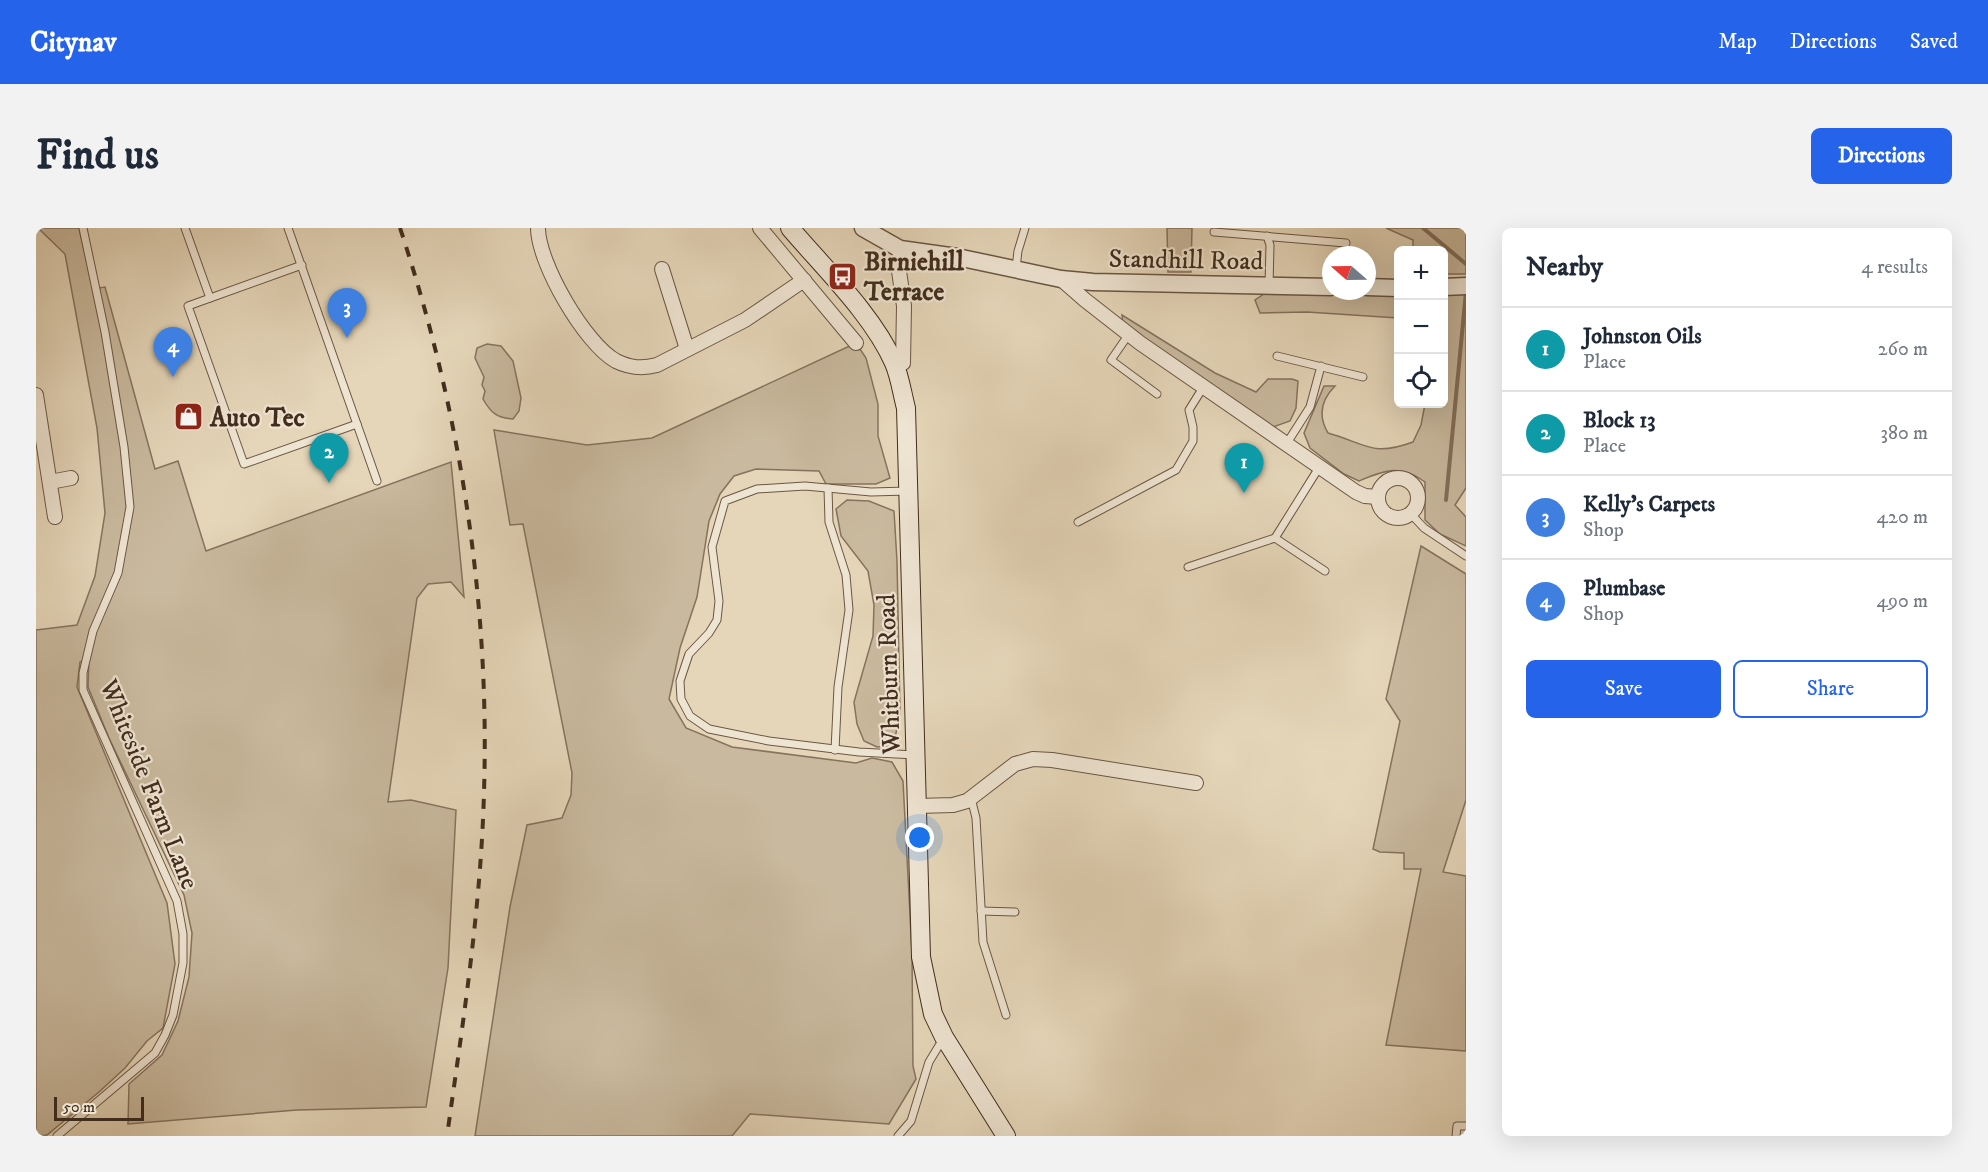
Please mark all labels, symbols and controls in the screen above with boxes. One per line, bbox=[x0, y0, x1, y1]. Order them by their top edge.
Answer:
text: Citynav bbox=[30, 25, 117, 60]
text: Map bbox=[1718, 29, 1757, 55]
text: Directions bbox=[1790, 29, 1877, 55]
text: Saved bbox=[1910, 29, 1958, 55]
button: Directions bbox=[1811, 128, 1952, 184]
text: Find us bbox=[36, 130, 159, 182]
street label: Standhill Road bbox=[1108, 243, 1264, 278]
place label: Birniehill Terrace bbox=[863, 246, 965, 309]
north arrow bbox=[1322, 246, 1376, 300]
map controls bbox=[1394, 246, 1448, 408]
button: + bbox=[1394, 246, 1448, 300]
text: Nearby bbox=[1526, 251, 1603, 284]
text: 4 results bbox=[1861, 255, 1928, 280]
bus stop icon: Birniehill Terrace bbox=[827, 260, 859, 292]
pin: 3 bbox=[328, 288, 366, 338]
button: − bbox=[1394, 300, 1448, 354]
text: Johnston Oils bbox=[1583, 323, 1702, 350]
pin: 4 bbox=[154, 328, 192, 377]
text: 1 bbox=[1542, 337, 1549, 362]
text: 260 m bbox=[1878, 337, 1928, 362]
text: Place bbox=[1583, 350, 1626, 375]
button: locate bbox=[1394, 354, 1448, 408]
shop icon: Auto Tec bbox=[173, 401, 205, 433]
place label: Auto Tec bbox=[209, 402, 305, 435]
text: Block 13 bbox=[1583, 407, 1655, 434]
text: 2 bbox=[1541, 421, 1550, 446]
text: 380 m bbox=[1880, 421, 1928, 446]
pin: 2 bbox=[310, 434, 348, 483]
text: Place bbox=[1583, 434, 1626, 459]
pin: 1 bbox=[1224, 444, 1264, 493]
text: Kelly's Carpets bbox=[1583, 491, 1715, 518]
text: 3 bbox=[1542, 505, 1549, 530]
text: 420 m bbox=[1877, 505, 1928, 530]
text: Shop bbox=[1583, 518, 1624, 543]
text: Plumbase bbox=[1583, 575, 1665, 602]
text: 4 bbox=[1540, 589, 1551, 614]
text: 490 m bbox=[1876, 589, 1928, 614]
street label: Whitburn Road bbox=[870, 593, 909, 756]
text: Shop bbox=[1583, 602, 1624, 627]
button: Save bbox=[1526, 660, 1721, 718]
button: Share bbox=[1733, 660, 1928, 718]
street label: Whiteside Farm Lane bbox=[91, 674, 206, 894]
your location bbox=[905, 823, 934, 852]
scale bar bbox=[54, 1094, 144, 1122]
text: 50 m bbox=[63, 1097, 95, 1117]

